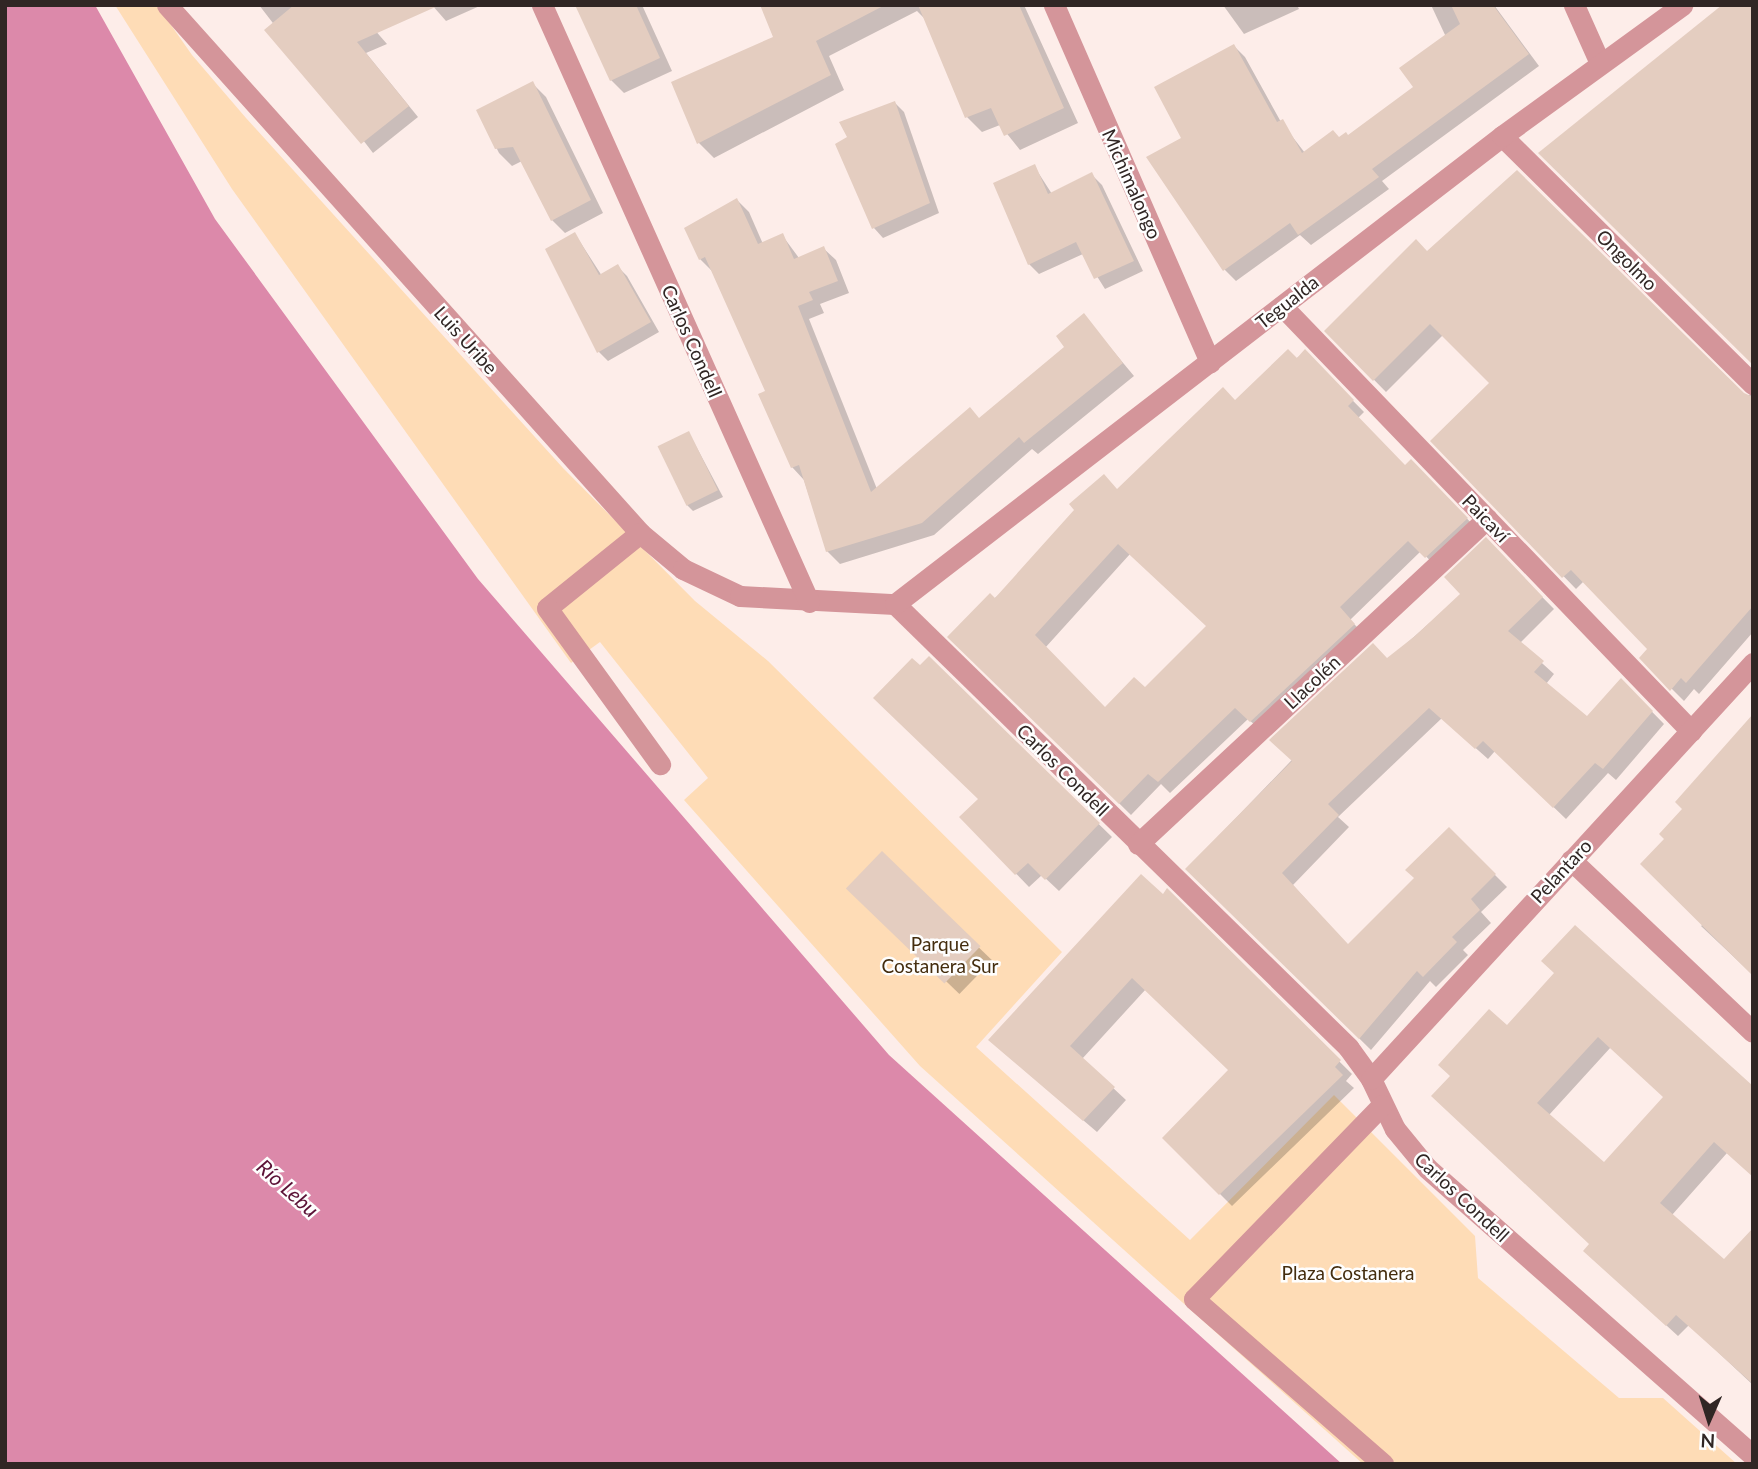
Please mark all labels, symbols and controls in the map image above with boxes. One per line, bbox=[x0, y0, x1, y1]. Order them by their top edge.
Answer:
street label: Michimalongo bbox=[1098, 126, 1166, 242]
street label: Ongolmo bbox=[1592, 225, 1662, 295]
street label: Tegualda bbox=[1251, 270, 1323, 334]
street label: Carlos Condell bbox=[657, 281, 727, 401]
street label: Luis Uribe bbox=[430, 301, 502, 379]
street label: Paicaví bbox=[1458, 489, 1514, 547]
street label: Llacolén bbox=[1279, 650, 1345, 714]
street label: Carlos Condell bbox=[1012, 719, 1114, 821]
street label: Pelantaro bbox=[1526, 834, 1596, 908]
park label: Parque Costanera Sur bbox=[881, 933, 999, 977]
street label: Carlos Condell bbox=[1410, 1147, 1514, 1247]
water label: Río Lebu bbox=[252, 1154, 324, 1222]
park label: Plaza Costanera bbox=[1282, 1262, 1414, 1284]
north arrow bbox=[1674, 1385, 1744, 1455]
text: N bbox=[1700, 1430, 1716, 1453]

